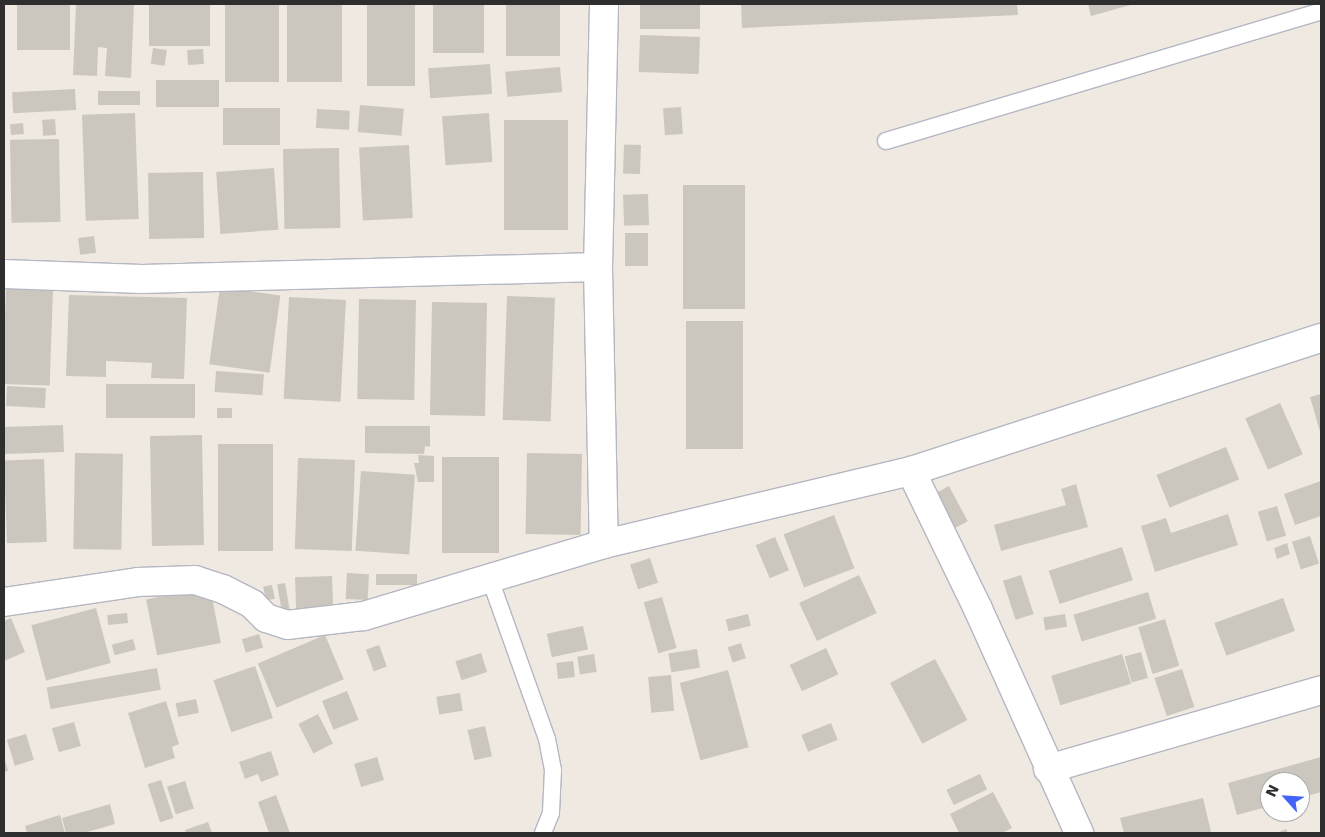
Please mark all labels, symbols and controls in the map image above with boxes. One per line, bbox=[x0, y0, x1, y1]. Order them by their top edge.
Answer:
north arrow bbox=[1260, 772, 1310, 822]
text: N bbox=[1263, 782, 1282, 800]

